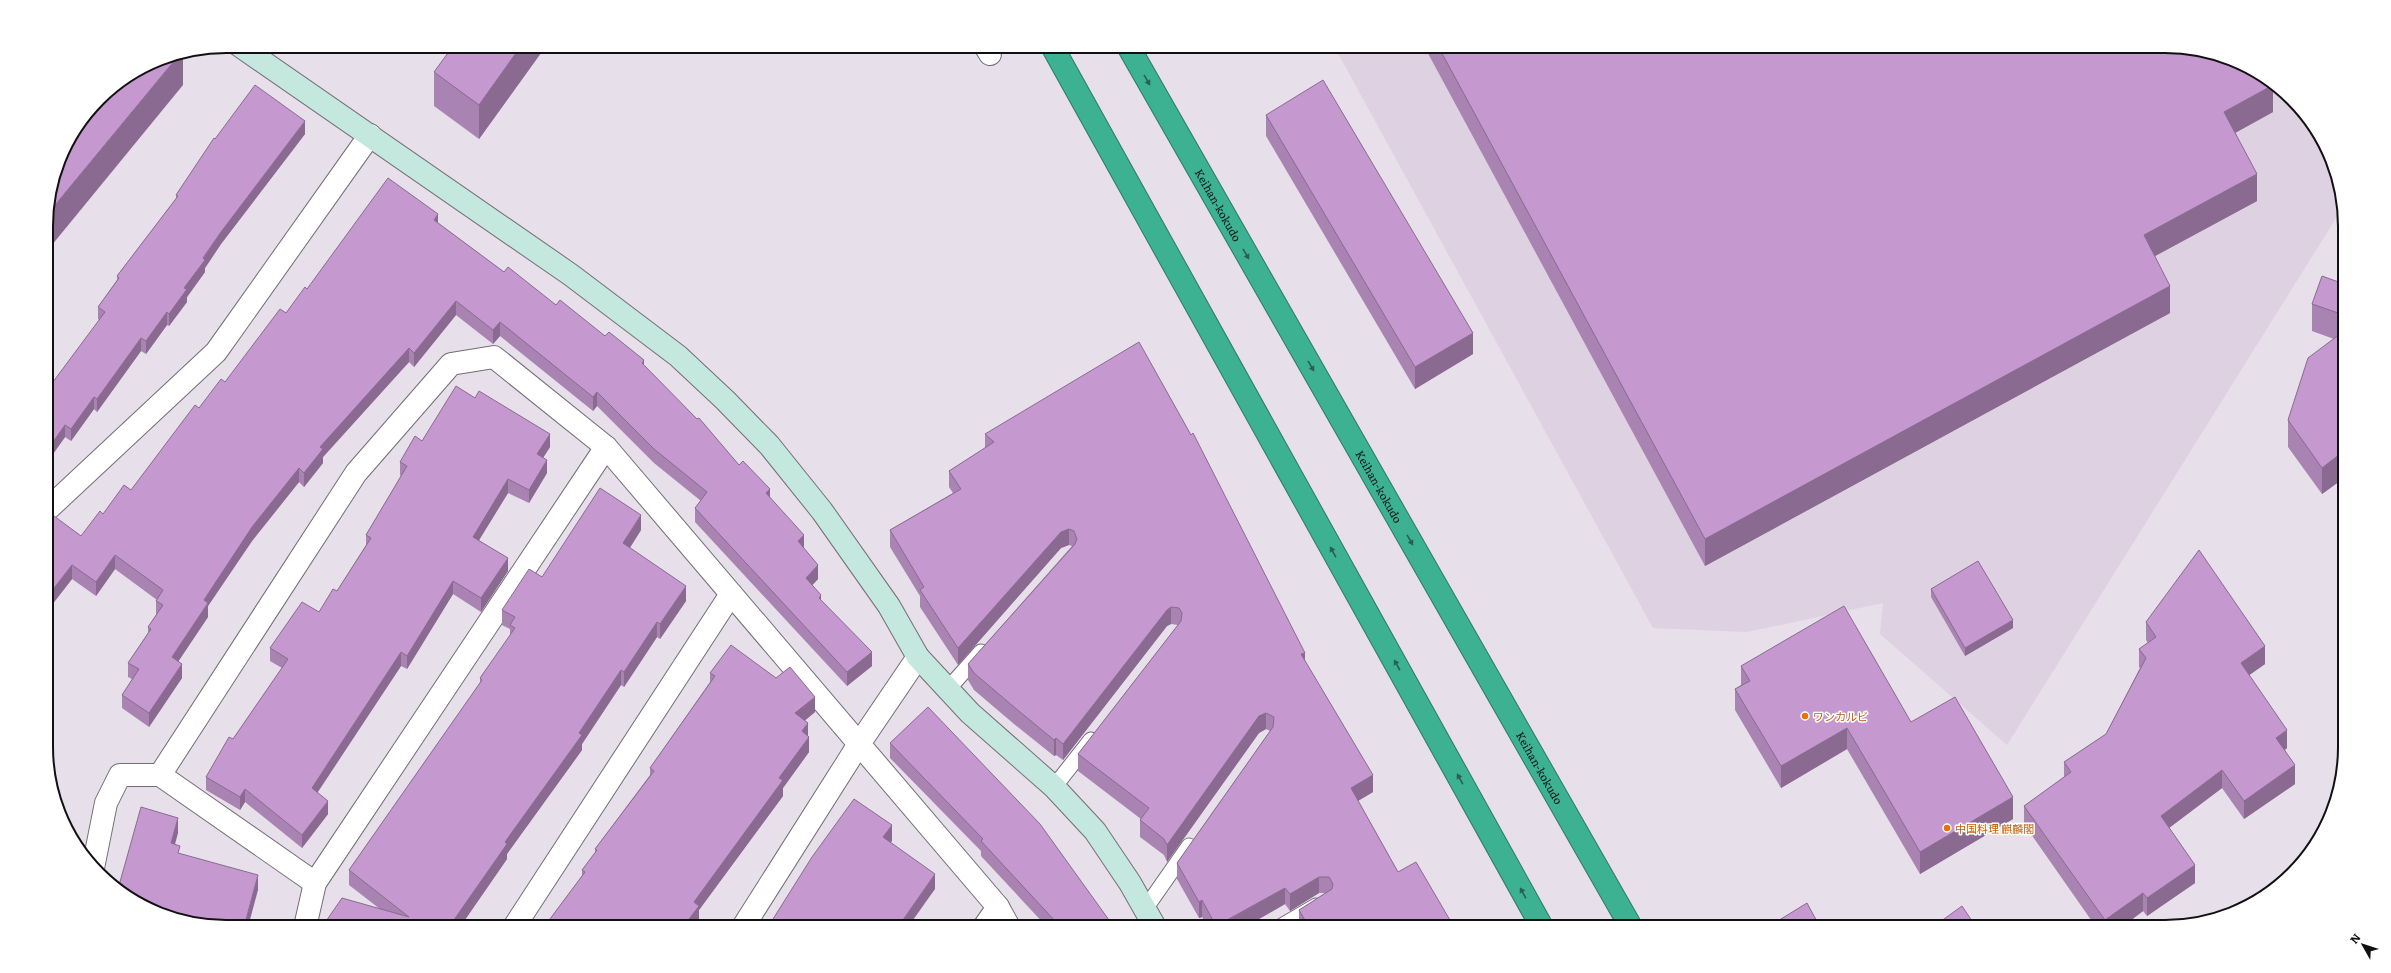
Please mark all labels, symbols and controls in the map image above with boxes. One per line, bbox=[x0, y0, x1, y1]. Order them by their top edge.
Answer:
one-way arrow bbox=[1143, 74, 1150, 86]
street label: Keihan-kokudo bbox=[1192, 166, 1246, 244]
one-way arrow bbox=[1243, 248, 1250, 259]
one-way arrow bbox=[1307, 360, 1314, 372]
street label: Keihan-kokudo bbox=[1352, 447, 1406, 526]
one-way arrow bbox=[1406, 534, 1413, 546]
one-way arrow bbox=[1330, 546, 1337, 558]
one-way arrow bbox=[1393, 660, 1400, 671]
place label: ワンカルビ bbox=[1813, 708, 1868, 724]
marker: ワンカルビ bbox=[1800, 711, 1810, 721]
street label: Keihan-kokudo bbox=[1513, 728, 1567, 807]
one-way arrow bbox=[1456, 773, 1463, 785]
place label: 中国料理 麒麟閣 bbox=[1955, 820, 2034, 836]
marker: 中国料理 麒麟閣 bbox=[1942, 823, 1952, 833]
one-way arrow bbox=[1520, 887, 1526, 899]
north arrow bbox=[2343, 925, 2383, 965]
text: N bbox=[2345, 929, 2364, 947]

